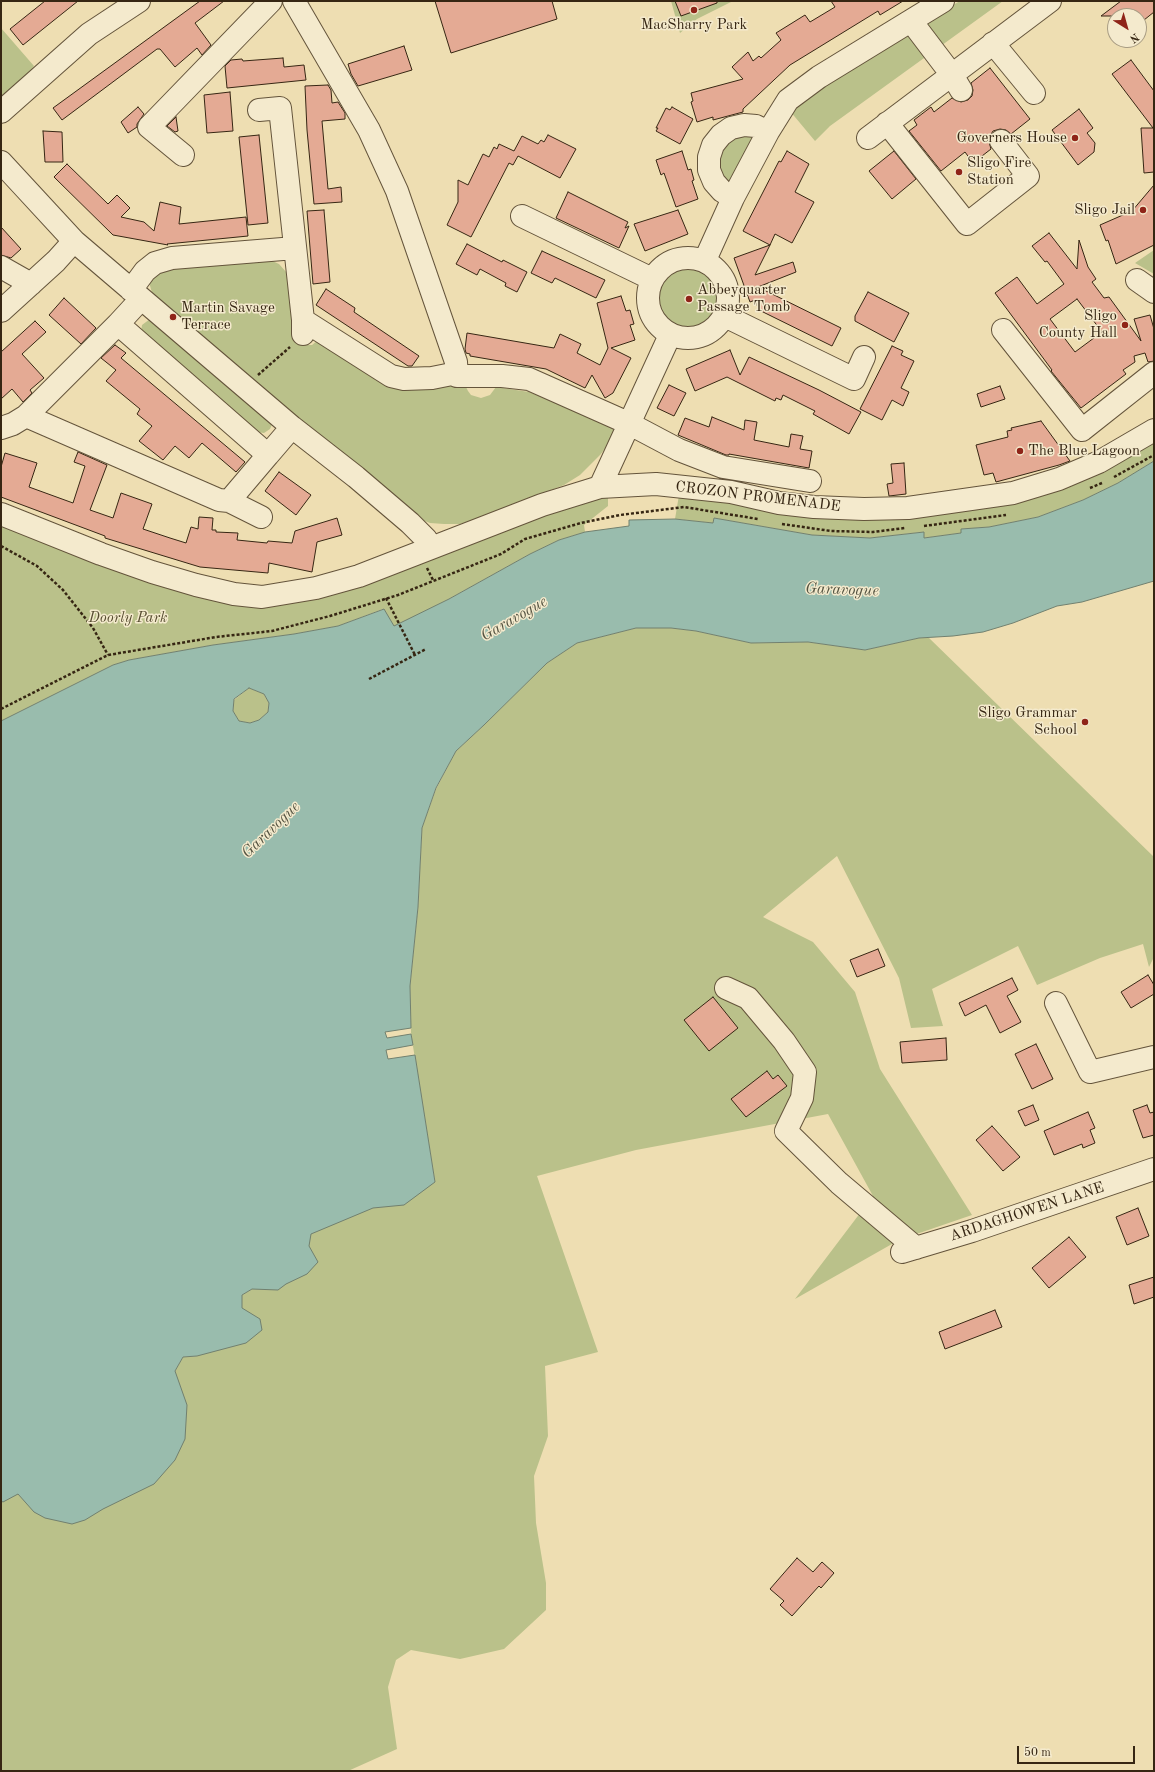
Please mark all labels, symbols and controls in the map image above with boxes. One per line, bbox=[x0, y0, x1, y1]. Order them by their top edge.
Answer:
marker: MacSharry Park bbox=[689, 5, 699, 15]
north arrow bbox=[1107, 8, 1147, 48]
place label: MacSharry Park bbox=[641, 16, 747, 34]
text: N bbox=[1127, 30, 1141, 44]
place label: Governers House bbox=[957, 129, 1067, 147]
marker: Governers House bbox=[1070, 133, 1080, 143]
place label: Sligo Fire Station bbox=[967, 154, 1031, 189]
marker: Sligo Fire Station bbox=[954, 167, 964, 177]
place label: Sligo Jail bbox=[1074, 201, 1135, 219]
marker: Sligo Jail bbox=[1138, 205, 1148, 215]
place label: Abbeyquarter Passage Tomb bbox=[697, 281, 790, 316]
marker: Abbeyquarter Passage Tomb bbox=[684, 294, 694, 304]
place label: Martin Savage Terrace bbox=[181, 299, 275, 334]
place label: Sligo County Hall bbox=[1039, 307, 1117, 342]
marker: Martin Savage Terrace bbox=[168, 312, 178, 322]
marker: Sligo County Hall bbox=[1120, 320, 1130, 330]
place label: The Blue Lagoon bbox=[1028, 442, 1140, 460]
marker: The Blue Lagoon bbox=[1015, 446, 1025, 456]
street label: CROZON PROMENADE bbox=[674, 478, 842, 516]
water label: Garavogue bbox=[805, 579, 879, 601]
water label: Garavogue bbox=[477, 592, 551, 646]
park label: Doorly Park bbox=[89, 609, 167, 627]
place label: Sligo Grammar School bbox=[978, 704, 1077, 739]
marker: Sligo Grammar School bbox=[1080, 717, 1090, 727]
water label: Garavogue bbox=[238, 797, 304, 863]
street label: ARDAGHOWEN LANE bbox=[948, 1179, 1106, 1245]
scale bar bbox=[1019, 1738, 1137, 1764]
text: 50 m bbox=[1024, 1747, 1051, 1759]

